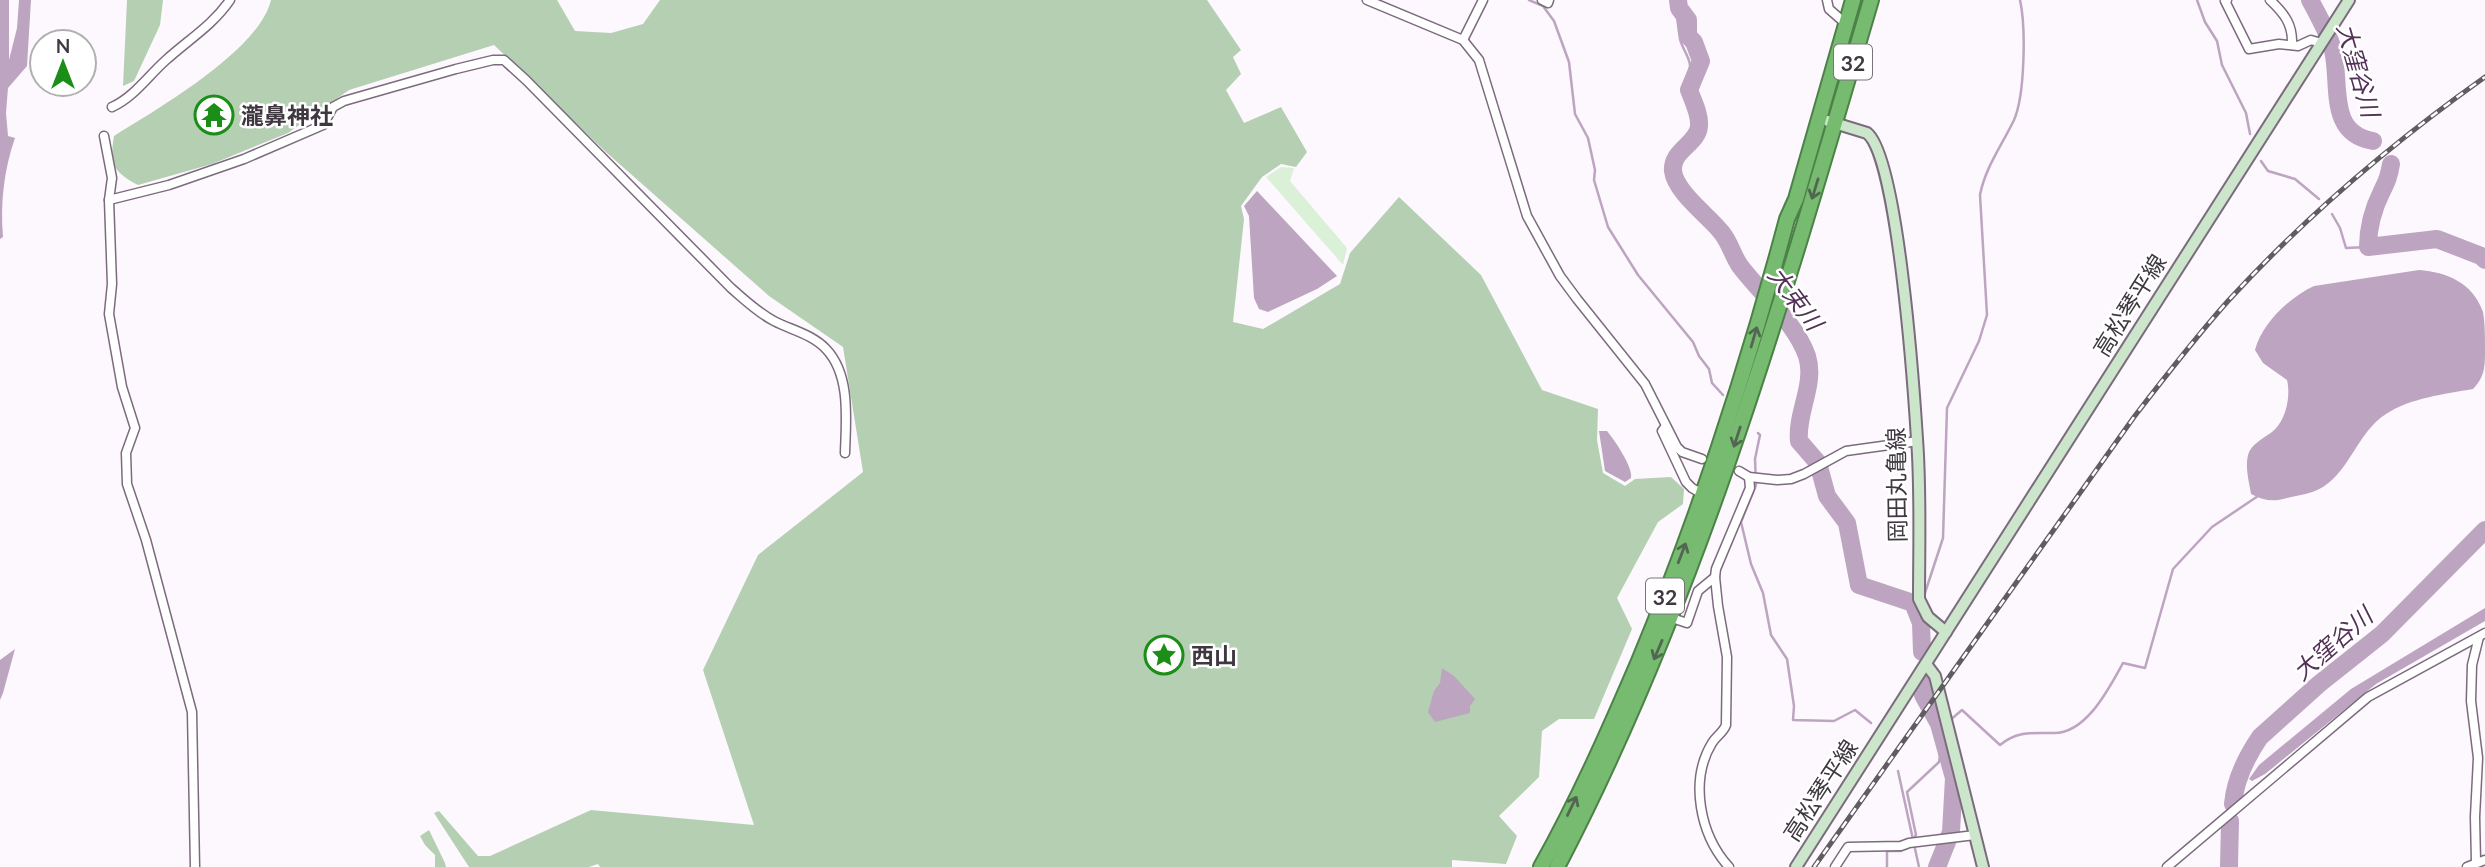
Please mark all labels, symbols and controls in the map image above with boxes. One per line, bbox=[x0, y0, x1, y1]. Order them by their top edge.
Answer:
water label: 大窪谷川 bbox=[2332, 20, 2387, 123]
north arrow bbox=[28, 28, 98, 98]
text: N bbox=[56, 34, 70, 57]
road number: 32 bbox=[1834, 44, 1872, 80]
temple icon: 瀧鼻神社 bbox=[193, 94, 235, 136]
place label: 瀧鼻神社 bbox=[241, 101, 333, 129]
one-way arrow bbox=[1808, 177, 1821, 199]
street label: 高松琴平線 bbox=[2087, 249, 2171, 361]
water label: 大束川 bbox=[1763, 261, 1831, 338]
one-way arrow bbox=[1749, 326, 1762, 348]
one-way arrow bbox=[1730, 425, 1742, 447]
street label: 岡田丸亀線 bbox=[1881, 427, 1911, 543]
one-way arrow bbox=[1676, 542, 1689, 564]
road number: 32 bbox=[1646, 578, 1684, 614]
water label: 大窪谷川 bbox=[2286, 599, 2380, 685]
place icon: 西山 bbox=[1143, 634, 1185, 676]
one-way arrow bbox=[1651, 638, 1664, 660]
place label: 西山 bbox=[1191, 641, 1237, 669]
street label: 高松琴平線 bbox=[1777, 734, 1863, 846]
one-way arrow bbox=[1566, 796, 1580, 817]

